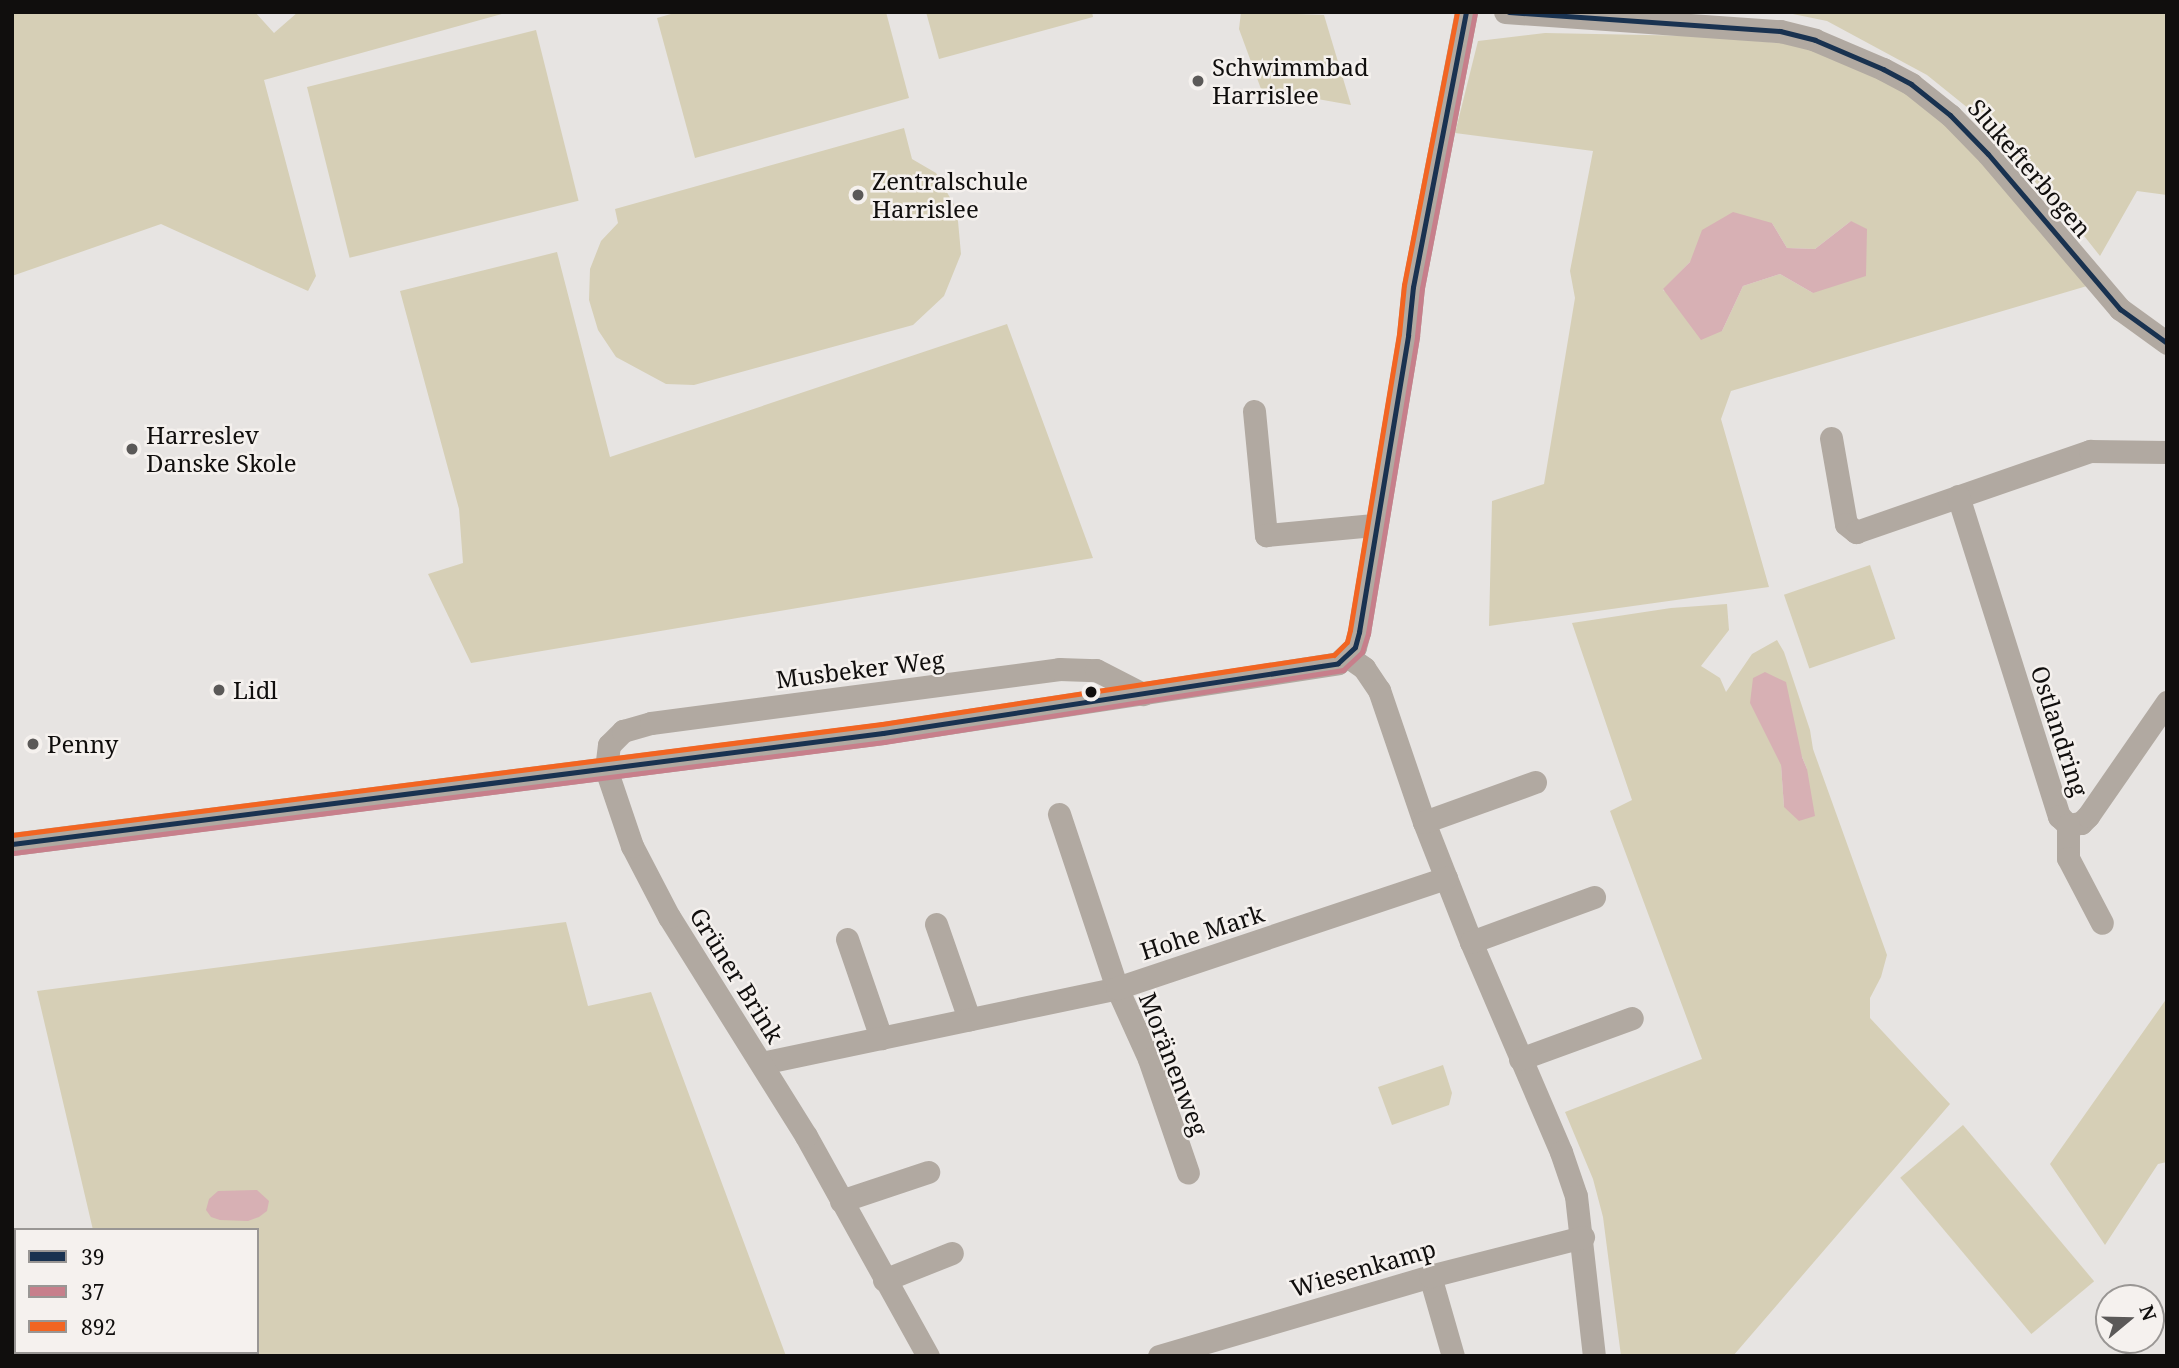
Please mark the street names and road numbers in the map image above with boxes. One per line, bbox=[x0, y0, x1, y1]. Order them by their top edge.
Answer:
street label: Slukefterbogen bbox=[1962, 93, 2098, 243]
street label: Musbeker Weg bbox=[774, 644, 946, 694]
street label: Ostlandring bbox=[2025, 662, 2095, 800]
street label: Hohe Mark bbox=[1136, 898, 1268, 966]
street label: Grüner Brink bbox=[684, 902, 790, 1048]
street label: Moränenweg bbox=[1134, 988, 1214, 1140]
street label: Wiesenkamp bbox=[1287, 1234, 1439, 1302]

